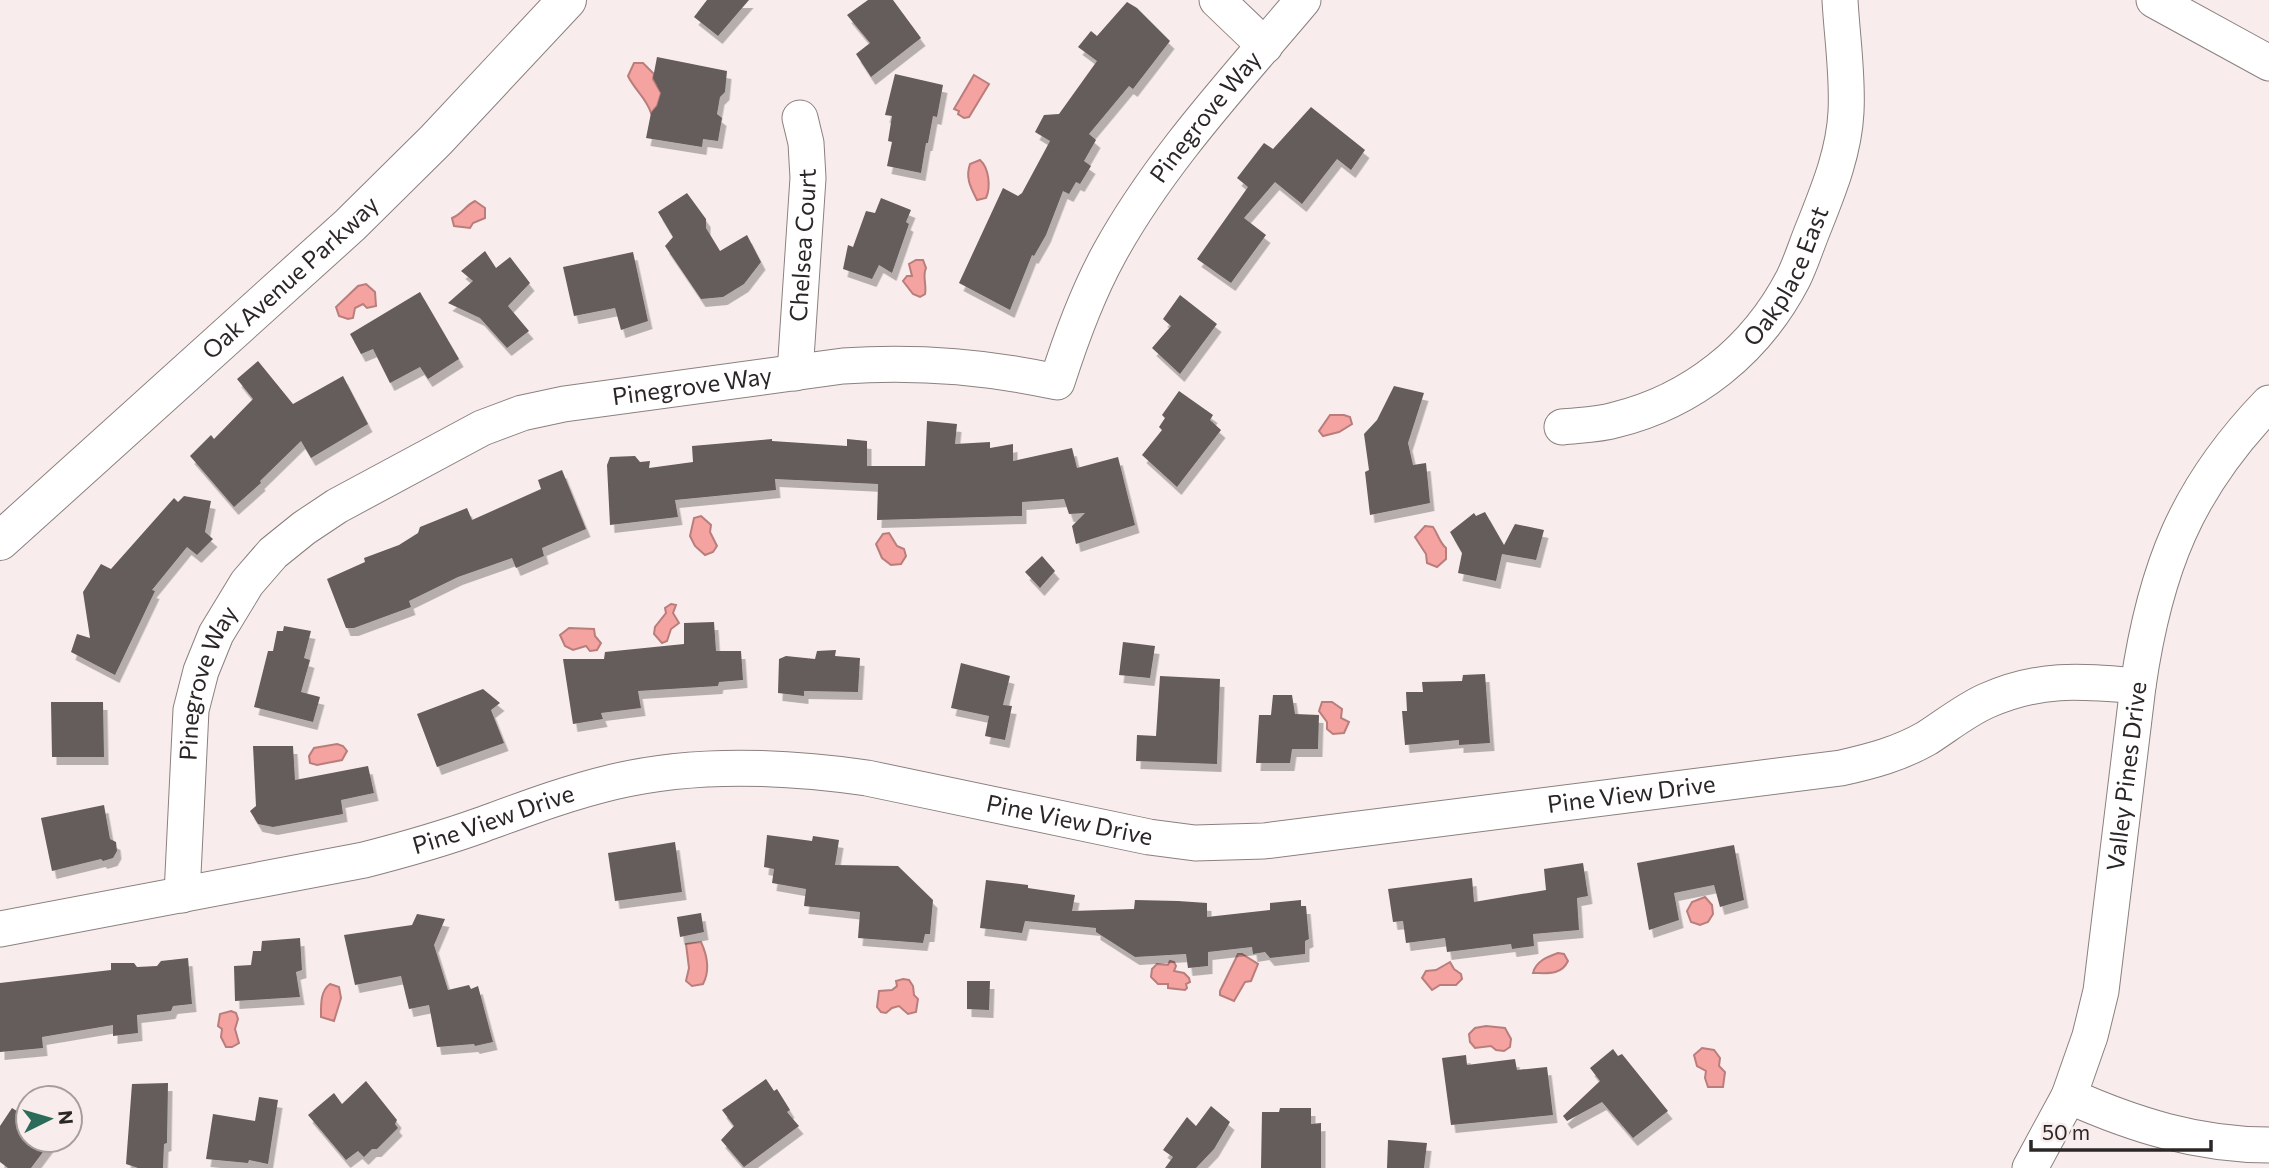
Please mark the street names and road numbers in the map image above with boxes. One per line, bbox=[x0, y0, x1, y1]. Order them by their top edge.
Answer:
street label: Pinegrove Way bbox=[1143, 44, 1266, 188]
street label: Chelsea Court bbox=[782, 168, 821, 323]
street label: Oak Avenue Parkway bbox=[195, 189, 384, 364]
street label: Oakplace East bbox=[1736, 202, 1834, 351]
street label: Pinegrove Way bbox=[610, 360, 774, 410]
street label: Pinegrove Way bbox=[173, 600, 243, 761]
street label: Valley Pines Drive bbox=[2100, 680, 2151, 873]
street label: Pine View Drive bbox=[1546, 768, 1717, 818]
street label: Pine View Drive bbox=[409, 778, 577, 859]
street label: Pine View Drive bbox=[984, 787, 1156, 850]

